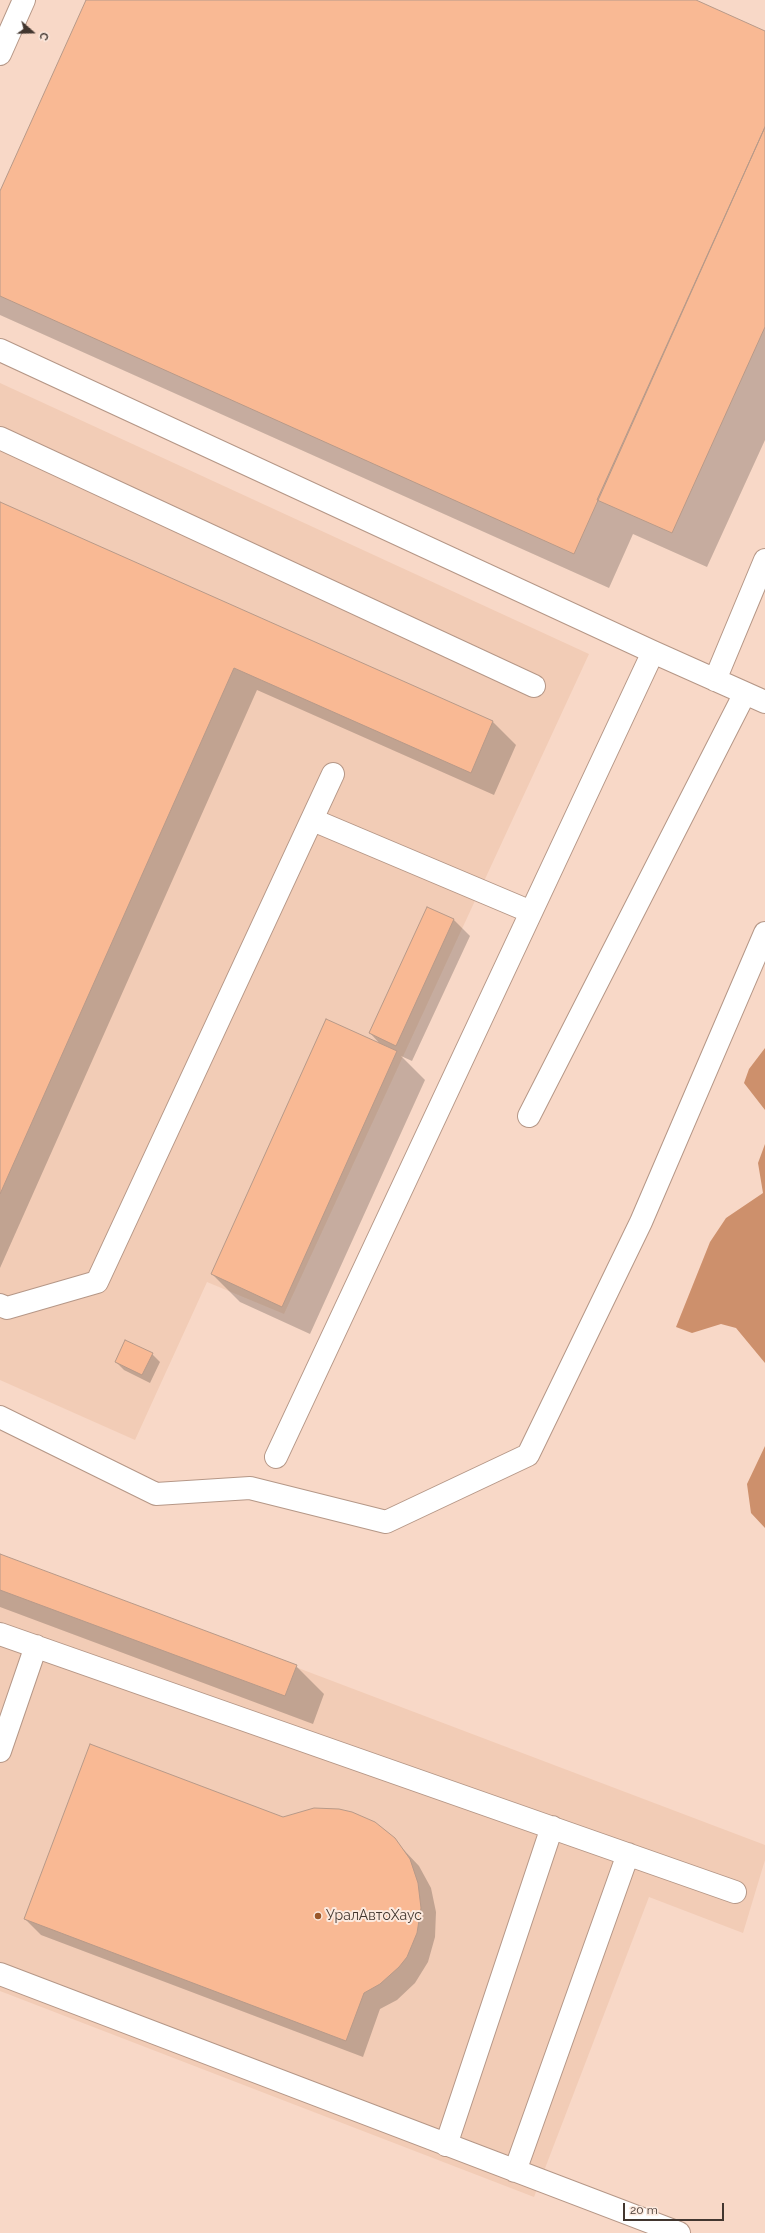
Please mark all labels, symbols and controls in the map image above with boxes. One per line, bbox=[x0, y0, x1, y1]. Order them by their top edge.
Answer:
north arrow bbox=[12, 12, 52, 52]
text: С bbox=[36, 30, 51, 42]
place label: УралАвтоХаус bbox=[326, 1908, 422, 1924]
marker: УралАвтоХаус bbox=[313, 1911, 323, 1921]
scale bar bbox=[625, 2195, 726, 2221]
text: 20 m bbox=[630, 2203, 658, 2217]

